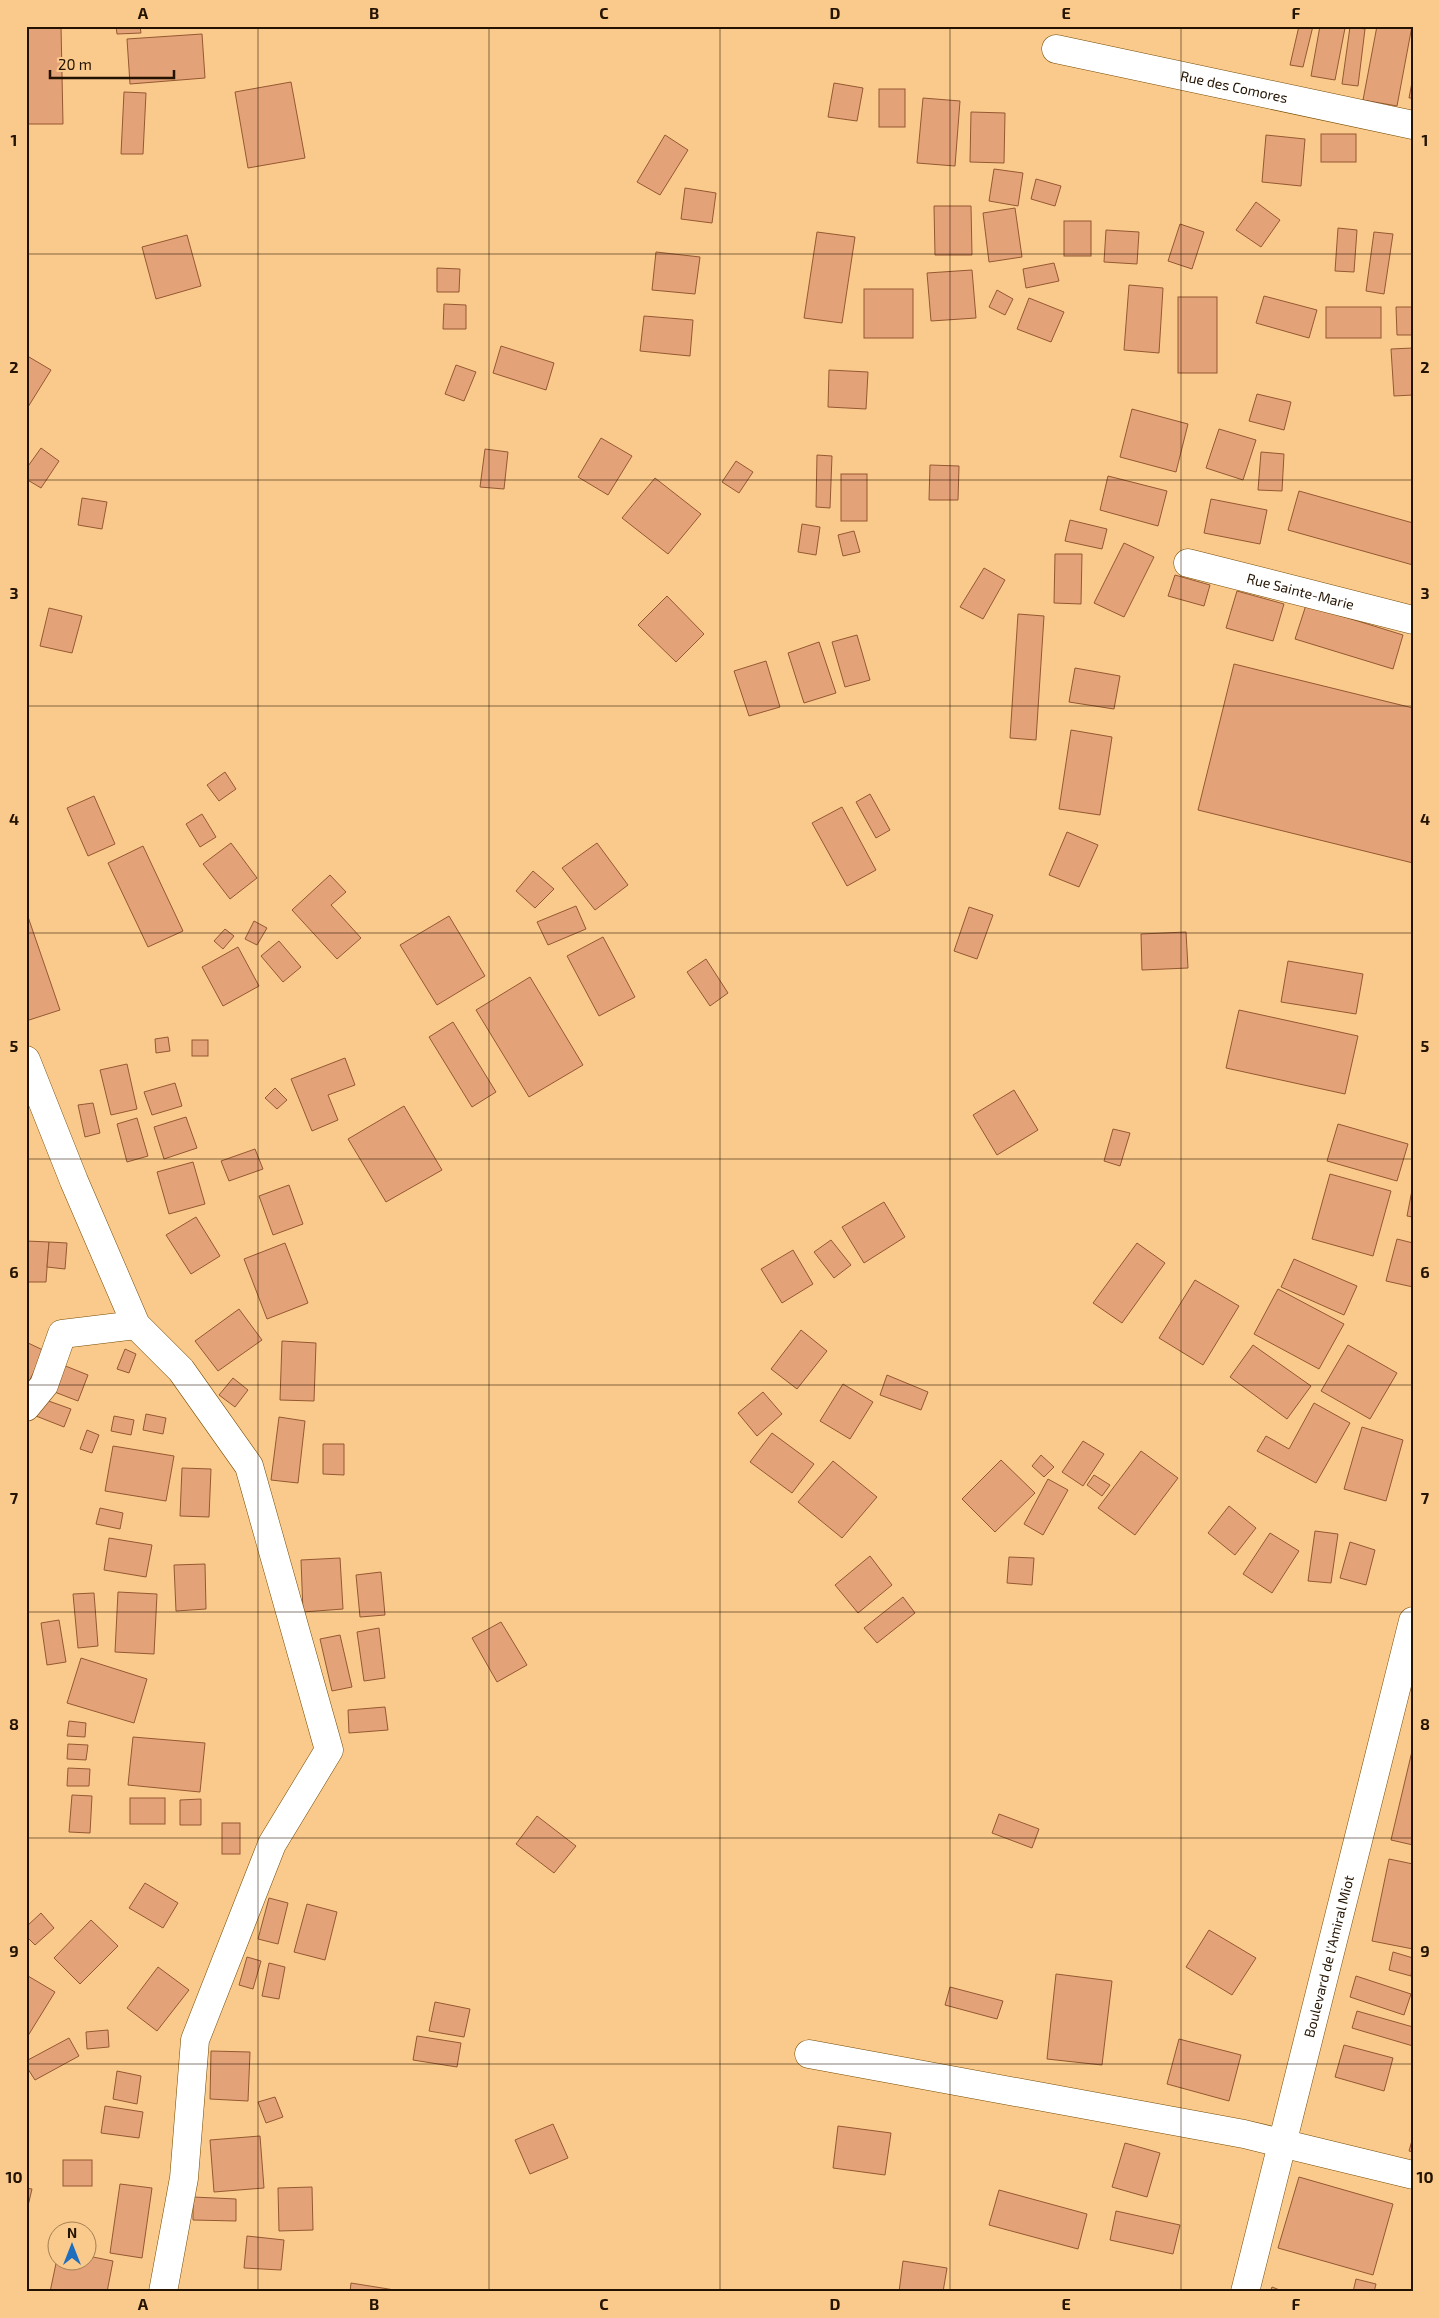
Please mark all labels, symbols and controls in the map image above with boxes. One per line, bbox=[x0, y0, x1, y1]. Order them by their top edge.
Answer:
text: A bbox=[138, 3, 149, 22]
text: B bbox=[369, 3, 379, 22]
text: C bbox=[599, 3, 609, 22]
text: D bbox=[830, 3, 841, 22]
text: E bbox=[1061, 3, 1071, 22]
text: F bbox=[1292, 3, 1301, 22]
scale bar bbox=[50, 48, 174, 80]
text: 20 m bbox=[58, 55, 92, 73]
street label: Rue des Comores bbox=[1179, 67, 1289, 106]
text: 1 bbox=[11, 130, 17, 149]
text: 1 bbox=[1422, 130, 1428, 149]
text: 2 bbox=[9, 357, 19, 376]
text: 2 bbox=[1420, 357, 1430, 376]
street label: Rue Sainte-Marie bbox=[1245, 569, 1356, 613]
text: 3 bbox=[9, 583, 19, 602]
text: 3 bbox=[1420, 583, 1430, 602]
text: 4 bbox=[9, 809, 19, 828]
text: 4 bbox=[1420, 809, 1430, 828]
text: 5 bbox=[10, 1036, 19, 1055]
text: 5 bbox=[1421, 1036, 1430, 1055]
text: 6 bbox=[9, 1262, 19, 1281]
text: 6 bbox=[1420, 1262, 1430, 1281]
text: 7 bbox=[10, 1488, 19, 1507]
text: 7 bbox=[1421, 1488, 1430, 1507]
text: 8 bbox=[9, 1714, 19, 1733]
text: 8 bbox=[1420, 1714, 1430, 1733]
street label: Boulevard de l'Amiral Miot bbox=[1300, 1873, 1357, 2039]
text: 9 bbox=[9, 1941, 19, 1960]
text: 9 bbox=[1420, 1941, 1430, 1960]
text: 10 bbox=[5, 2167, 23, 2186]
text: 10 bbox=[1416, 2167, 1434, 2186]
north arrow bbox=[48, 2220, 98, 2270]
text: N bbox=[67, 2224, 77, 2241]
text: A bbox=[138, 2294, 149, 2313]
text: B bbox=[369, 2294, 379, 2313]
text: C bbox=[599, 2294, 609, 2313]
text: D bbox=[830, 2294, 841, 2313]
text: E bbox=[1061, 2294, 1071, 2313]
text: F bbox=[1292, 2294, 1301, 2313]

